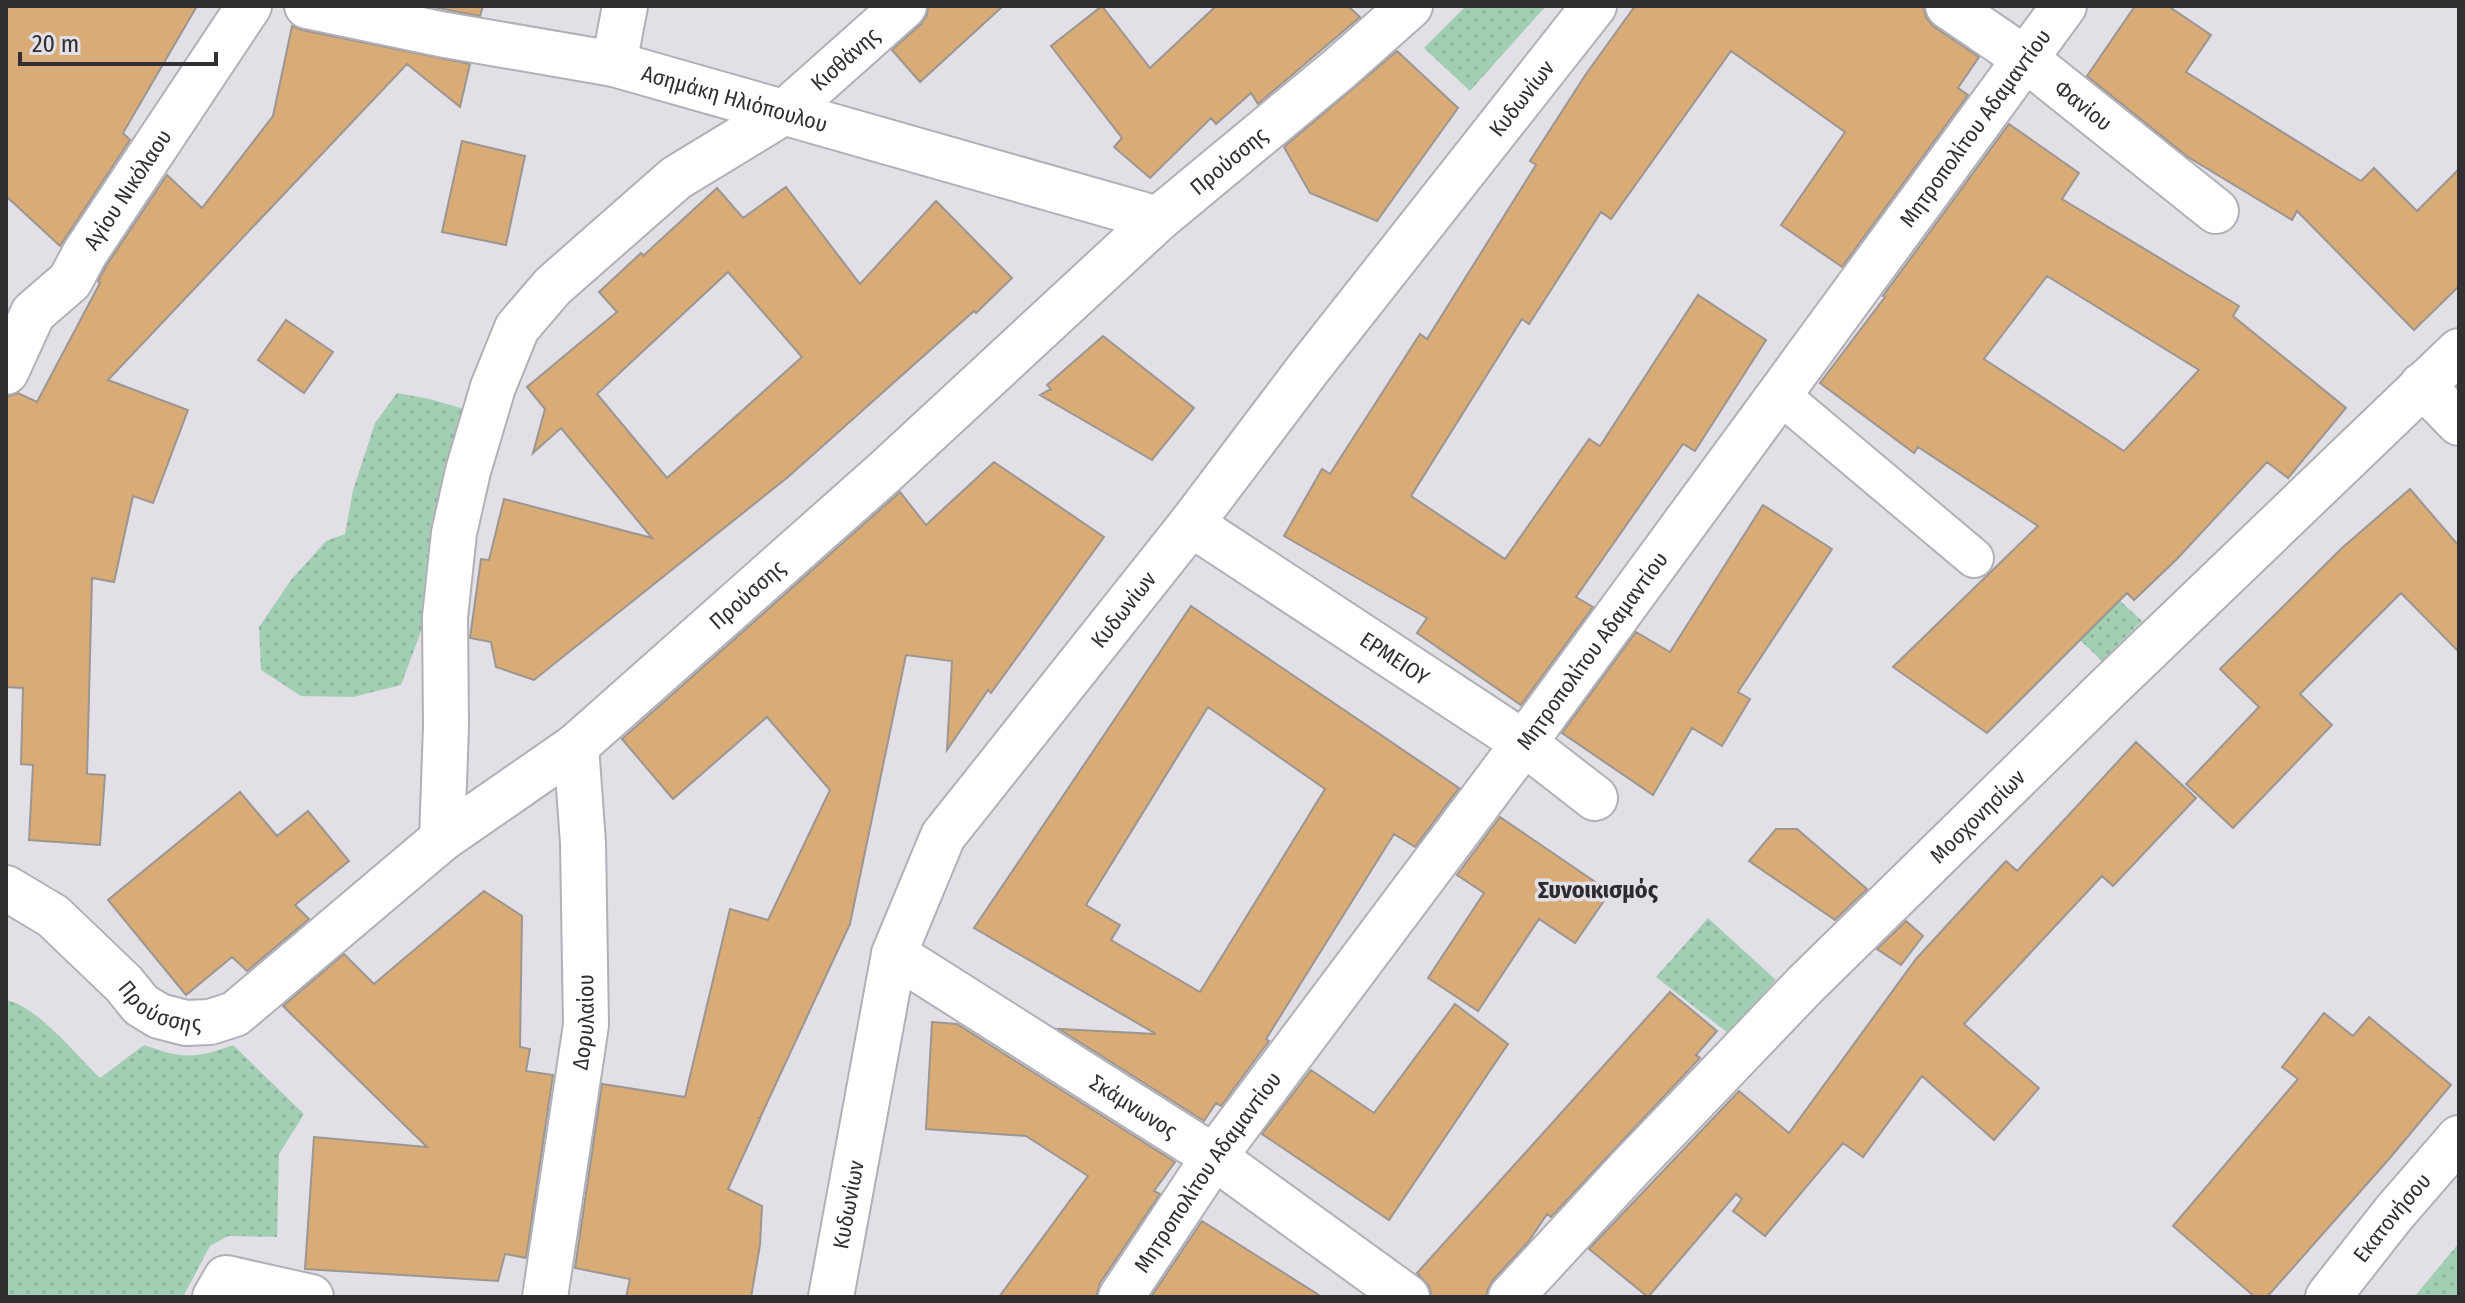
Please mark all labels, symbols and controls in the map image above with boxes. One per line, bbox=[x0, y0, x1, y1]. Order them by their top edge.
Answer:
scale bar bbox=[20, 16, 216, 66]
street label: Κισθάνης bbox=[805, 22, 885, 97]
street label: Μητροπολίτου Αδαμαντίου bbox=[1894, 24, 2057, 232]
text: 20 m bbox=[32, 30, 79, 58]
street label: Κυδωνίων bbox=[1483, 55, 1560, 142]
street label: Ασημάκη Ηλιόπουλου bbox=[639, 60, 831, 138]
street label: Φανίου bbox=[2049, 74, 2117, 137]
street label: Προύσσης bbox=[1185, 121, 1273, 201]
street label: Αγίου Νικόλαου bbox=[78, 124, 177, 255]
street label: Μητροπολίτου Αδαμαντίου bbox=[1511, 546, 1674, 755]
street label: Προύσσης bbox=[704, 554, 791, 635]
street label: Κυδωνίων bbox=[1085, 566, 1162, 653]
street label: ΕΡΜΕΙΟΥ bbox=[1355, 626, 1434, 691]
street label: Μοσχονησίων bbox=[1924, 764, 2031, 869]
district label: Συνοικισμός bbox=[1538, 876, 1659, 904]
street label: Δορυλαίου bbox=[566, 974, 600, 1072]
street label: Προύσσης bbox=[112, 975, 202, 1038]
street label: Μητροπολίτου Αδαμαντίου bbox=[1128, 1066, 1287, 1278]
street label: Σκάμνωνος bbox=[1085, 1069, 1182, 1144]
street label: Κυδωνίων bbox=[827, 1158, 870, 1251]
street label: Εκατονήσου bbox=[2348, 1167, 2437, 1268]

